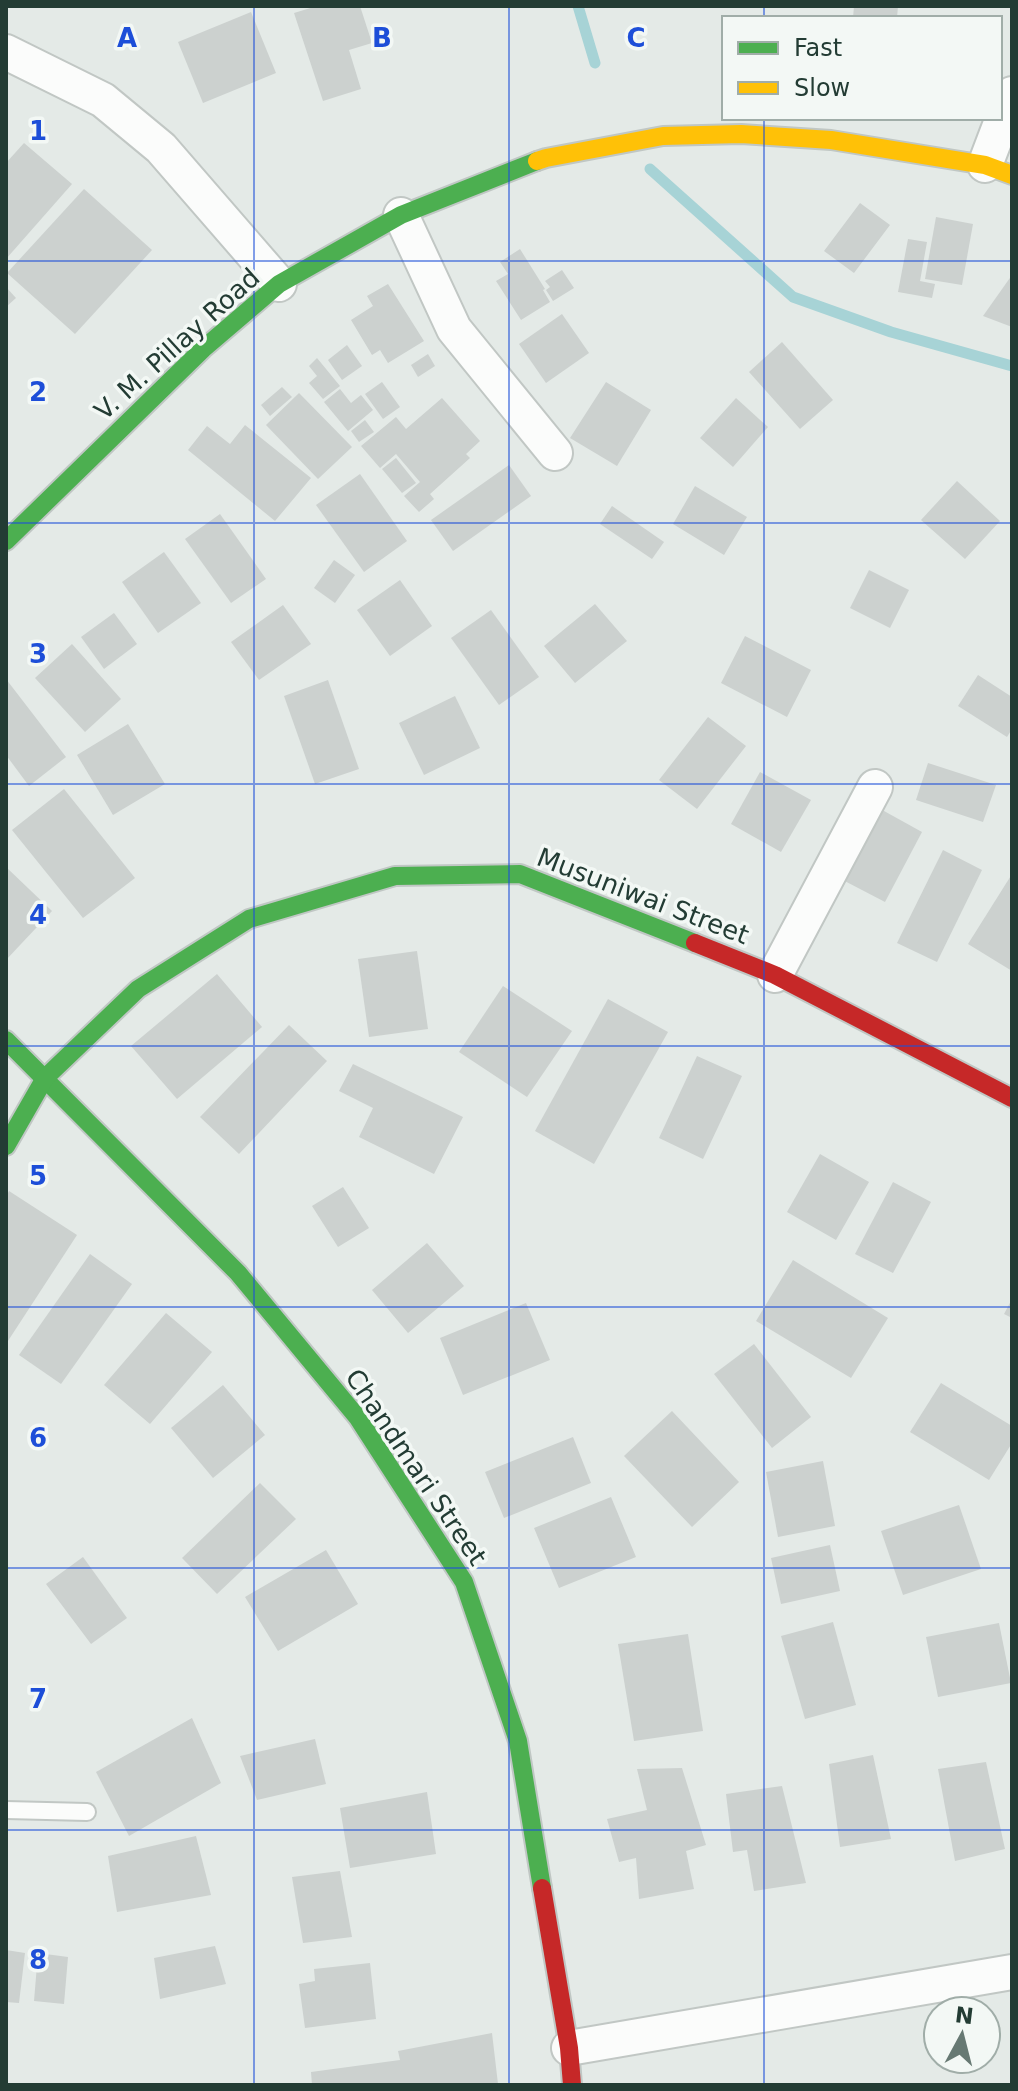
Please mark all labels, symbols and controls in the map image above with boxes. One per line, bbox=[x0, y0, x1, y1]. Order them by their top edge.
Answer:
legend bbox=[722, 16, 1002, 120]
text: A bbox=[117, 23, 137, 53]
text: B bbox=[372, 23, 392, 53]
text: C bbox=[626, 23, 646, 53]
text: Fast bbox=[794, 34, 842, 62]
text: Slow bbox=[794, 74, 850, 102]
text: 1 bbox=[29, 116, 47, 146]
street label: V. M. Pillay Road bbox=[88, 262, 266, 426]
text: 2 bbox=[29, 377, 47, 407]
text: 3 bbox=[29, 639, 47, 669]
street label: Musuniwai Street bbox=[533, 842, 753, 950]
text: 4 bbox=[29, 900, 47, 930]
text: 5 bbox=[29, 1161, 47, 1191]
street label: Chandmari Street bbox=[339, 1363, 493, 1571]
text: 6 bbox=[29, 1423, 47, 1453]
text: 7 bbox=[29, 1684, 47, 1714]
text: 8 bbox=[29, 1945, 47, 1975]
north arrow bbox=[922, 1995, 1002, 2075]
text: N bbox=[954, 2002, 975, 2029]

